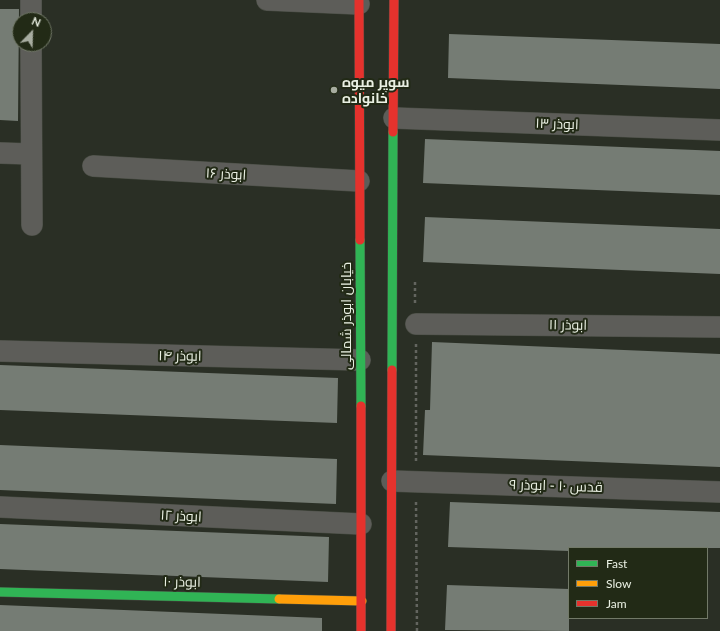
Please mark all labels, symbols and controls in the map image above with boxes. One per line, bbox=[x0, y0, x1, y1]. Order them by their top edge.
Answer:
north arrow bbox=[12, 12, 52, 52]
text: N bbox=[30, 14, 43, 29]
place label: سوپر میوه خانواده bbox=[342, 74, 409, 106]
marker: سوپر میوه خانواده bbox=[329, 85, 339, 95]
street label: ابوذر ۱۳ bbox=[535, 115, 579, 133]
street label: ابوذر ۱۶ bbox=[205, 165, 247, 183]
street label: خیابان ابوذر شمالی bbox=[338, 262, 354, 370]
street label: ابوذر ۱۱ bbox=[549, 316, 587, 334]
street label: ابوذر ۱۴ bbox=[158, 347, 202, 365]
street label: قدس ۱۰ - ابوذر ۹ bbox=[509, 476, 603, 496]
street label: ابوذر ۱۲ bbox=[160, 507, 202, 525]
legend bbox=[568, 547, 708, 619]
text: Fast bbox=[606, 556, 627, 571]
street label: ابوذر ۱۰ bbox=[163, 573, 201, 591]
text: Slow bbox=[606, 576, 631, 591]
text: Jam bbox=[606, 596, 627, 611]

